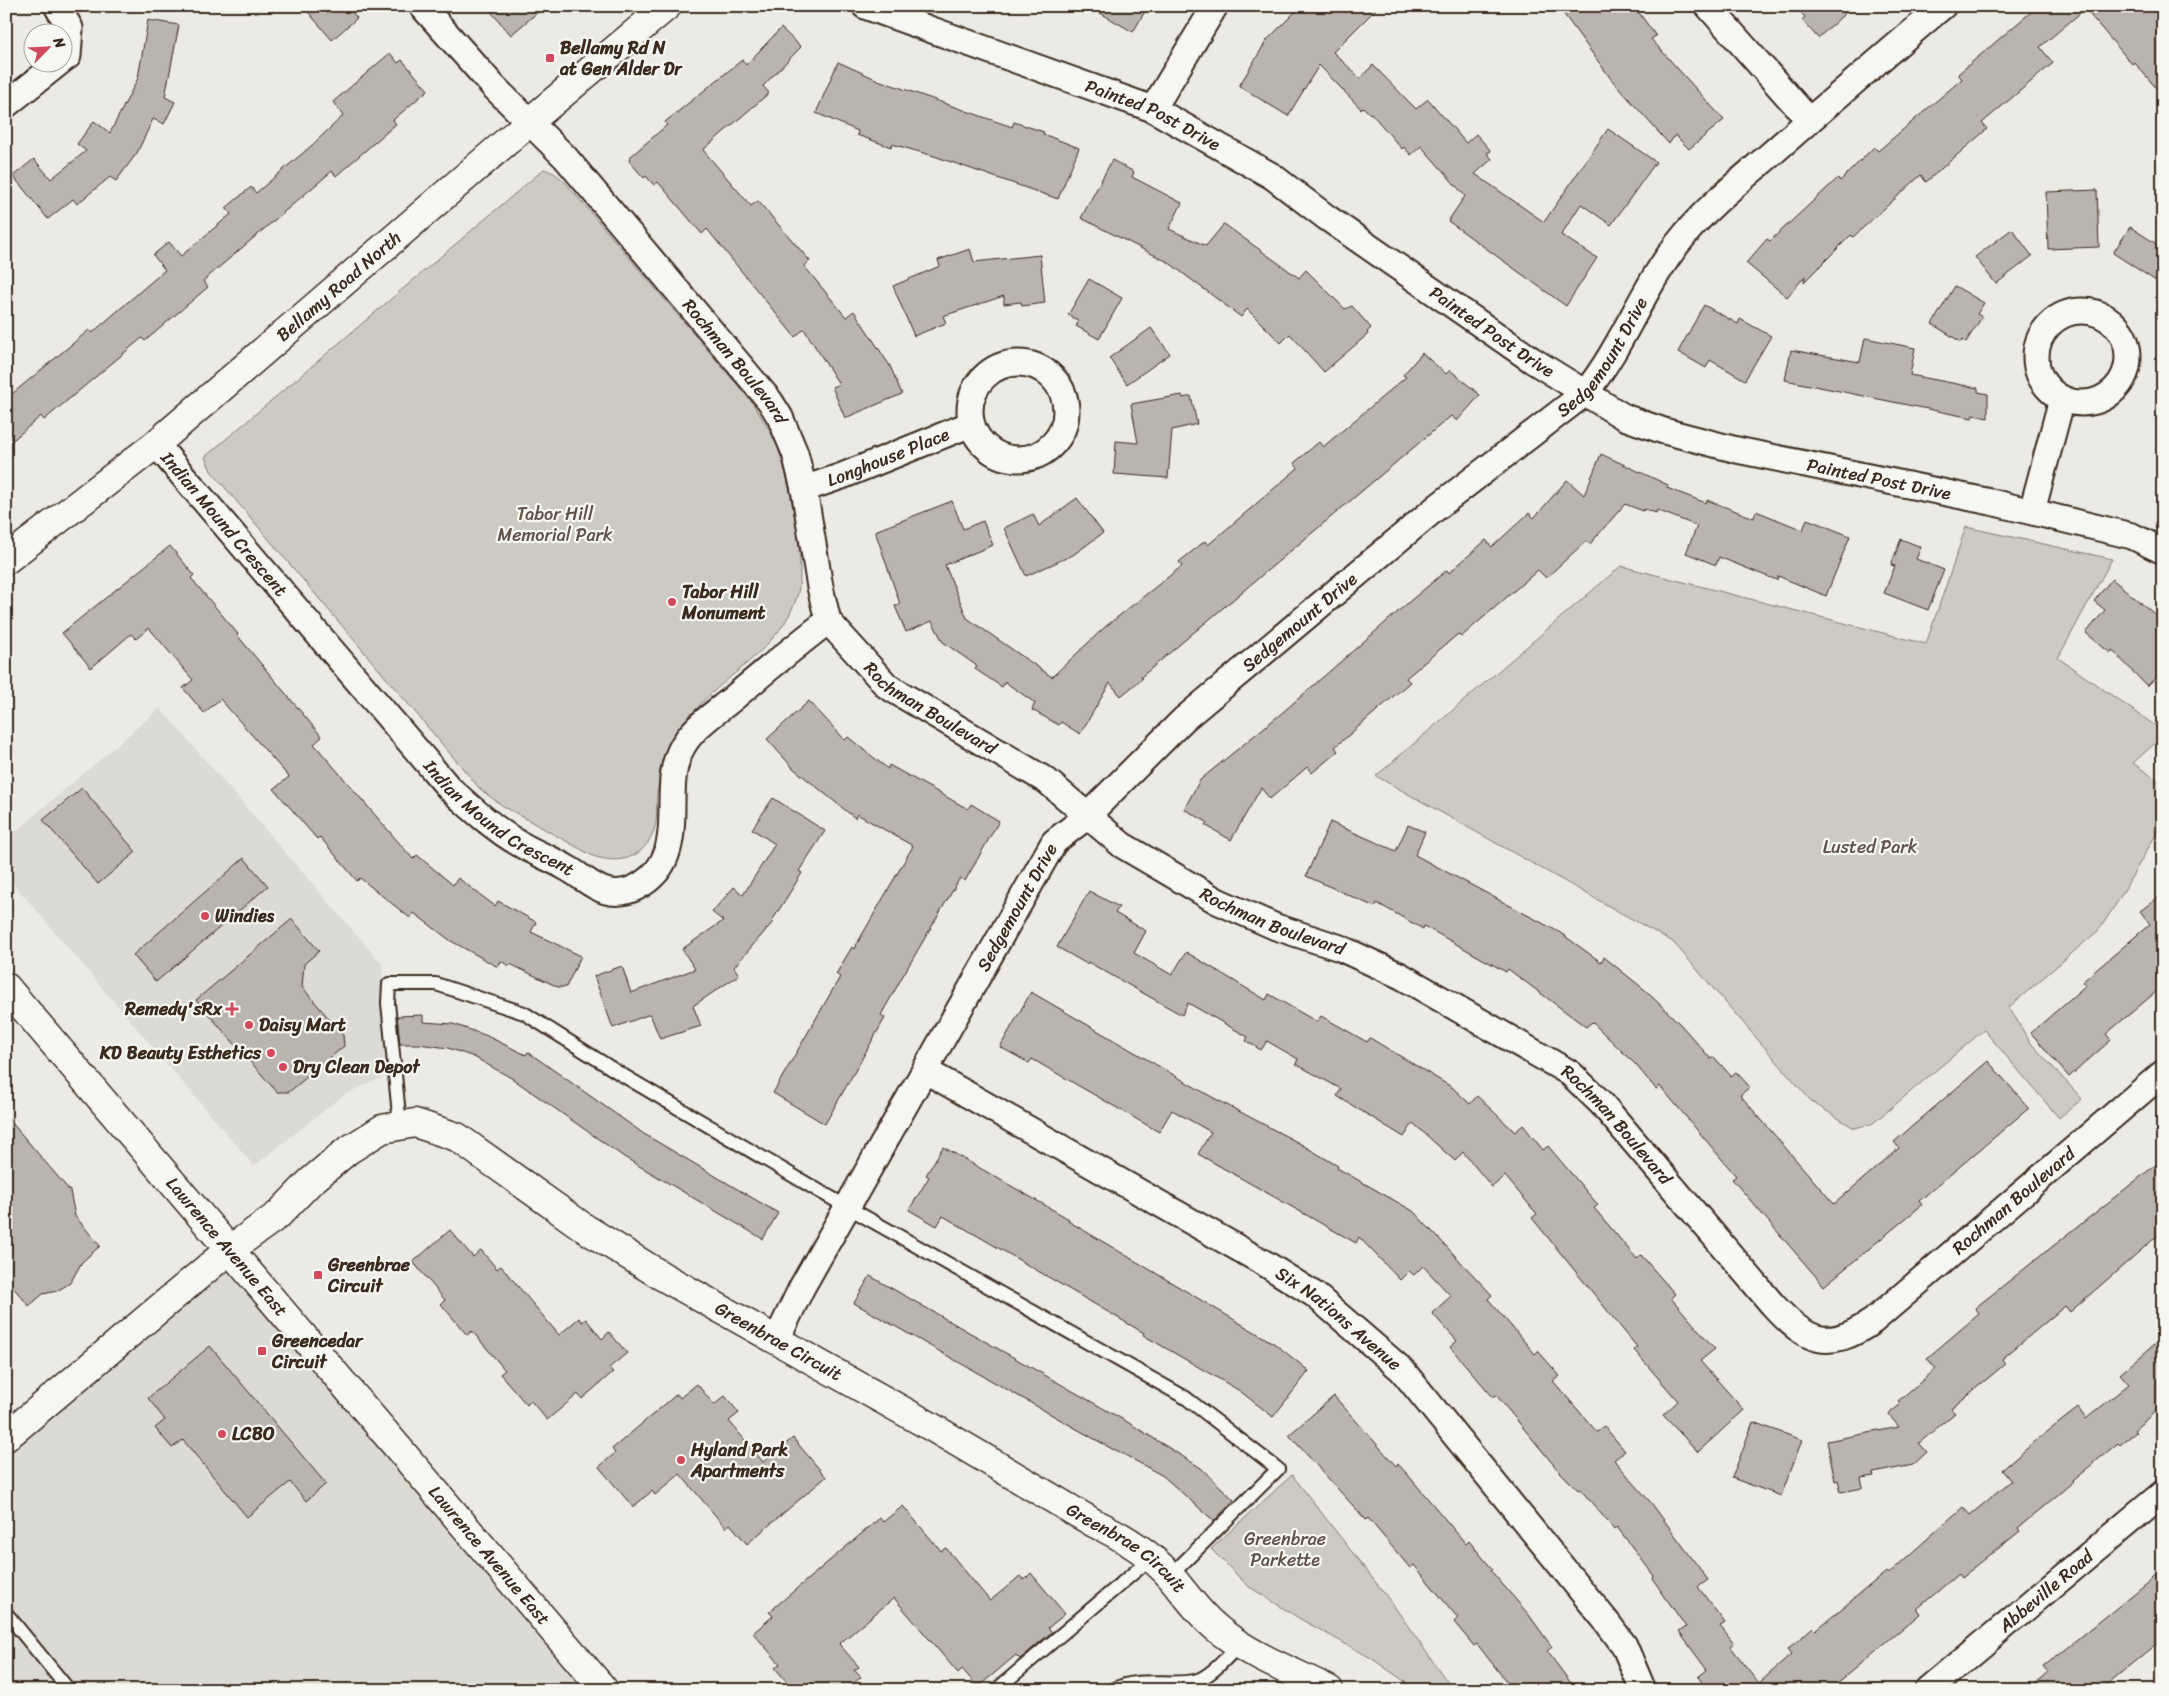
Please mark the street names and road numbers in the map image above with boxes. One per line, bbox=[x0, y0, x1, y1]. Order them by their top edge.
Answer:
street label: Painted Post Drive bbox=[1081, 70, 1227, 160]
street label: Bellamy Road North bbox=[269, 223, 409, 350]
street label: Painted Post Drive bbox=[1422, 277, 1561, 387]
street label: Rochman Boulevard bbox=[674, 291, 797, 430]
street label: Sedgemount Drive bbox=[1549, 291, 1657, 426]
street label: Longhouse Place bbox=[823, 418, 955, 496]
street label: Indian Mound Crescent bbox=[152, 443, 296, 604]
street label: Painted Post Drive bbox=[1804, 449, 1954, 510]
street label: Sedgemount Drive bbox=[1234, 564, 1365, 681]
street label: Rochman Boulevard bbox=[856, 654, 1004, 765]
street label: Indian Mound Crescent bbox=[414, 751, 581, 885]
street label: Sedgemount Drive bbox=[968, 837, 1066, 978]
street label: Rochman Boulevard bbox=[1193, 878, 1351, 965]
street label: Rochman Boulevard bbox=[1555, 1055, 1681, 1193]
street label: Rochman Boulevard bbox=[1944, 1137, 2084, 1263]
street label: Lawrence Avenue East bbox=[158, 1169, 296, 1324]
street label: Six Nations Avenue bbox=[1269, 1258, 1409, 1379]
street label: Greenbrae Circuit bbox=[709, 1293, 848, 1390]
street label: Lawrence Avenue East bbox=[420, 1478, 559, 1633]
street label: Greenbrae Circuit bbox=[1060, 1494, 1194, 1600]
street label: Abbeville Road bbox=[1990, 1541, 2102, 1641]

